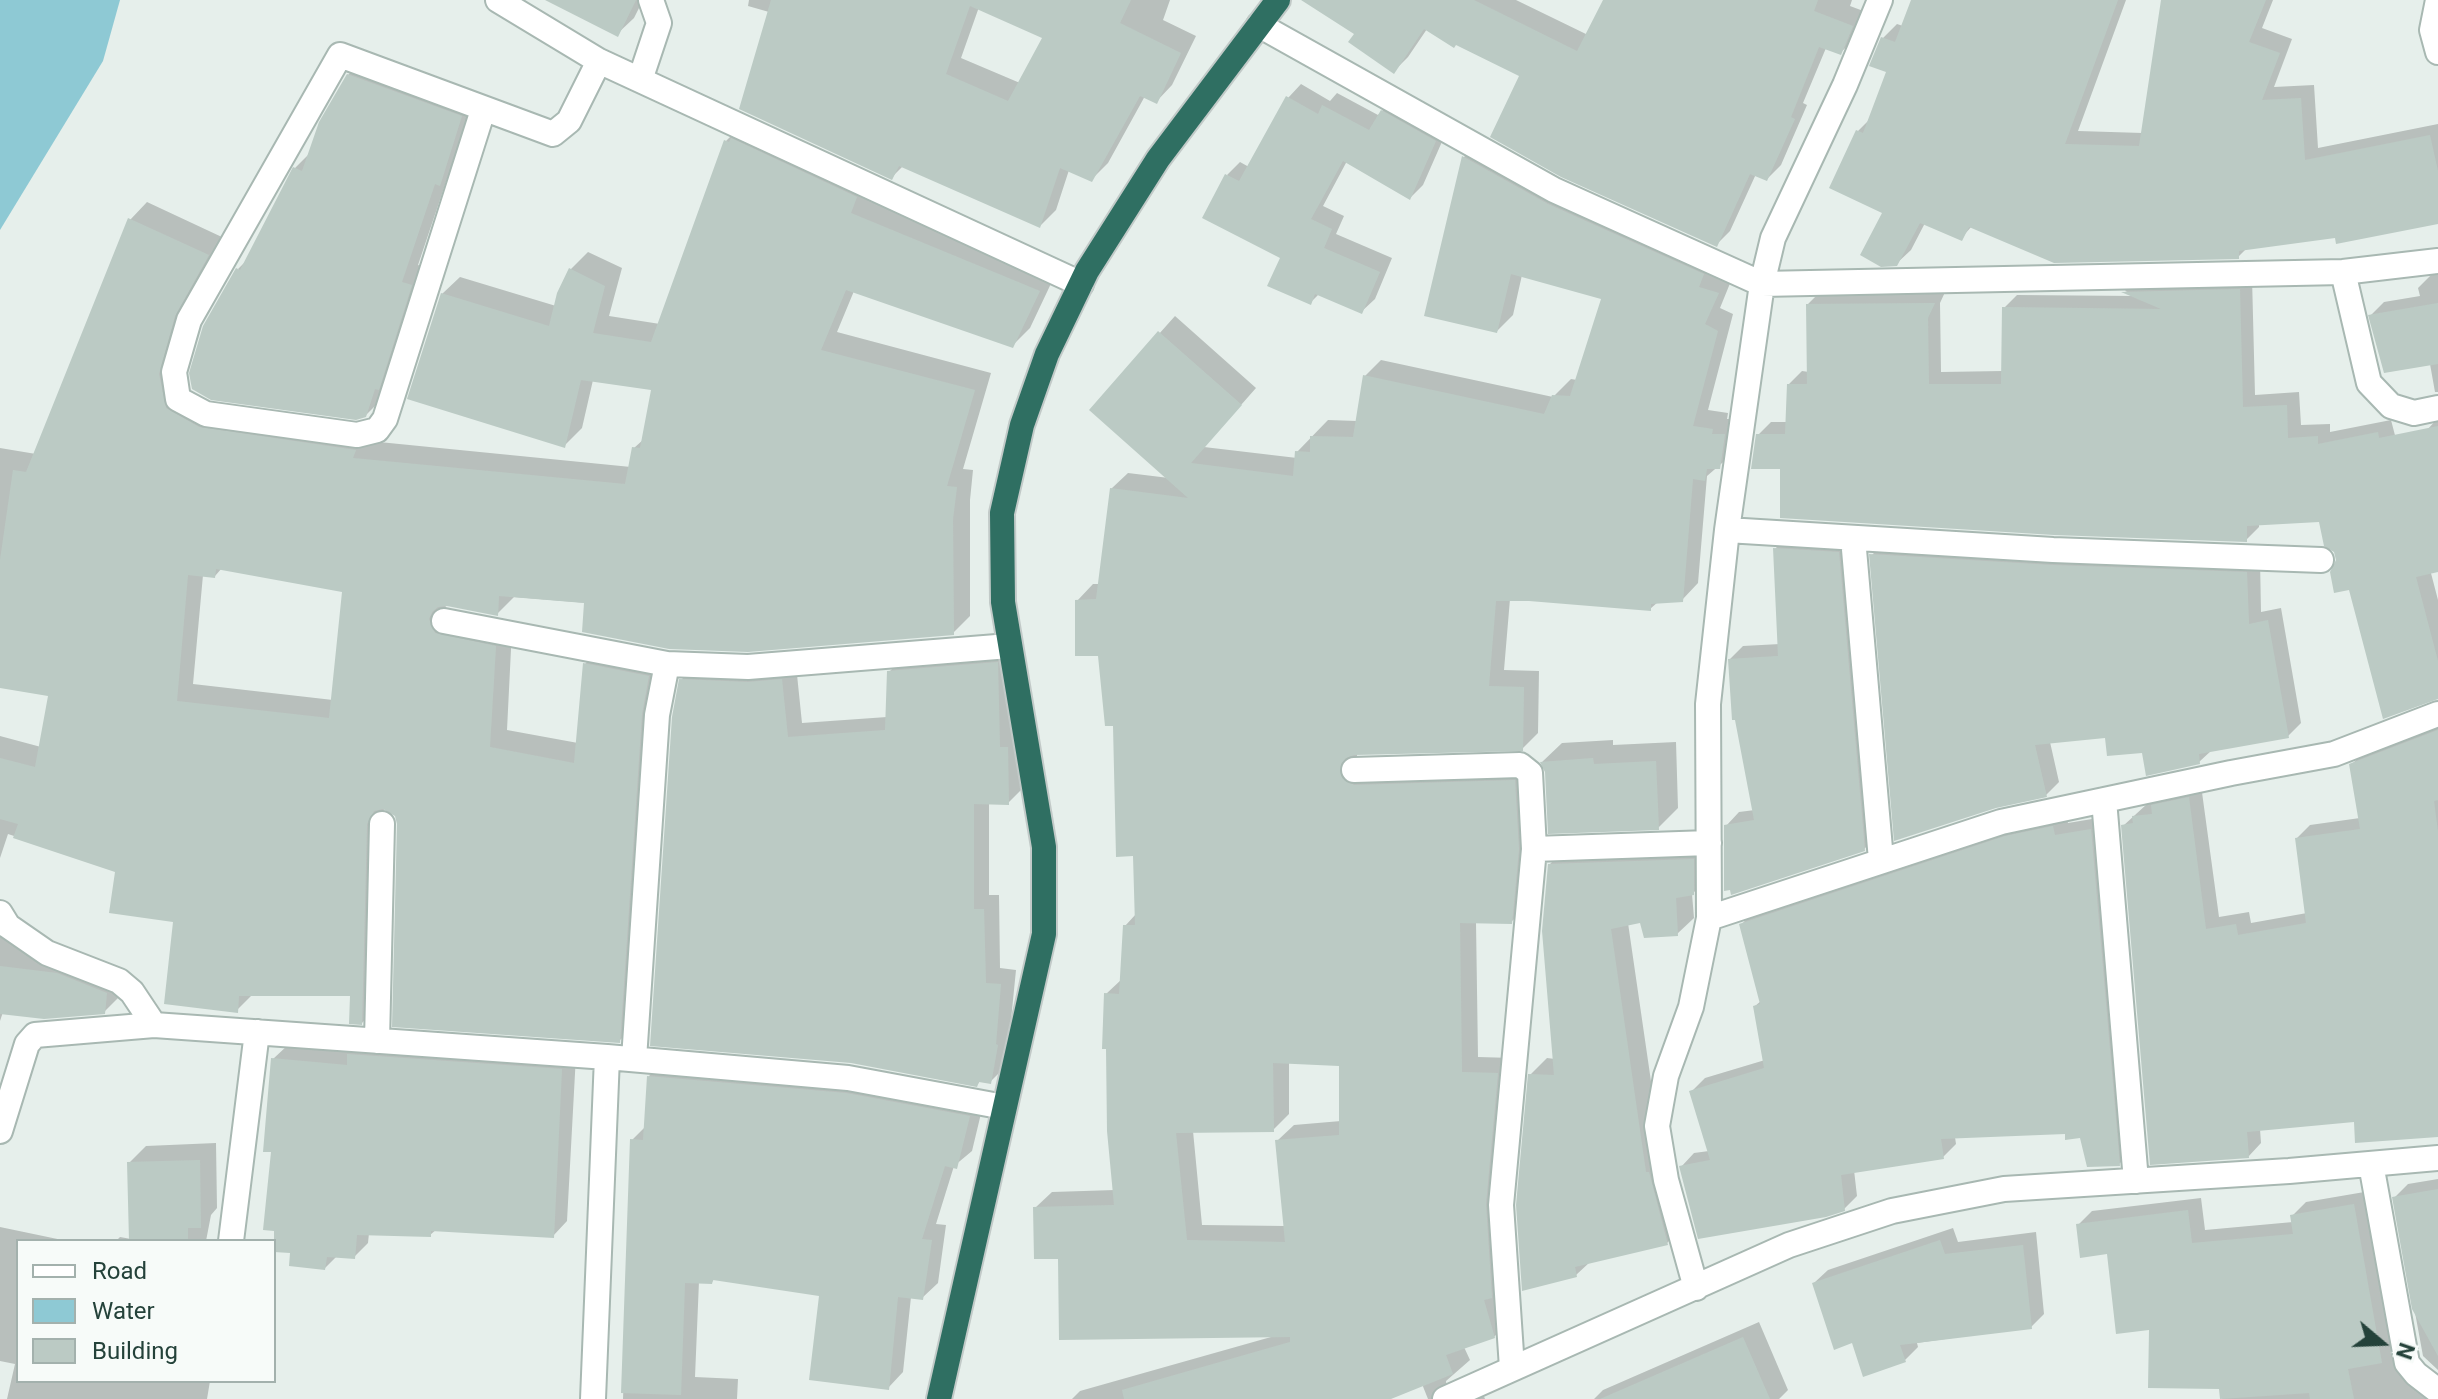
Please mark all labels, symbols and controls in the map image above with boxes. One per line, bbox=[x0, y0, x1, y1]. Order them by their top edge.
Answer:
legend bbox=[16, 1239, 276, 1383]
text: Road bbox=[92, 1257, 147, 1285]
text: Water bbox=[92, 1297, 155, 1325]
north arrow bbox=[2342, 1303, 2422, 1383]
text: Building bbox=[92, 1337, 178, 1365]
text: N bbox=[2391, 1340, 2420, 1362]

